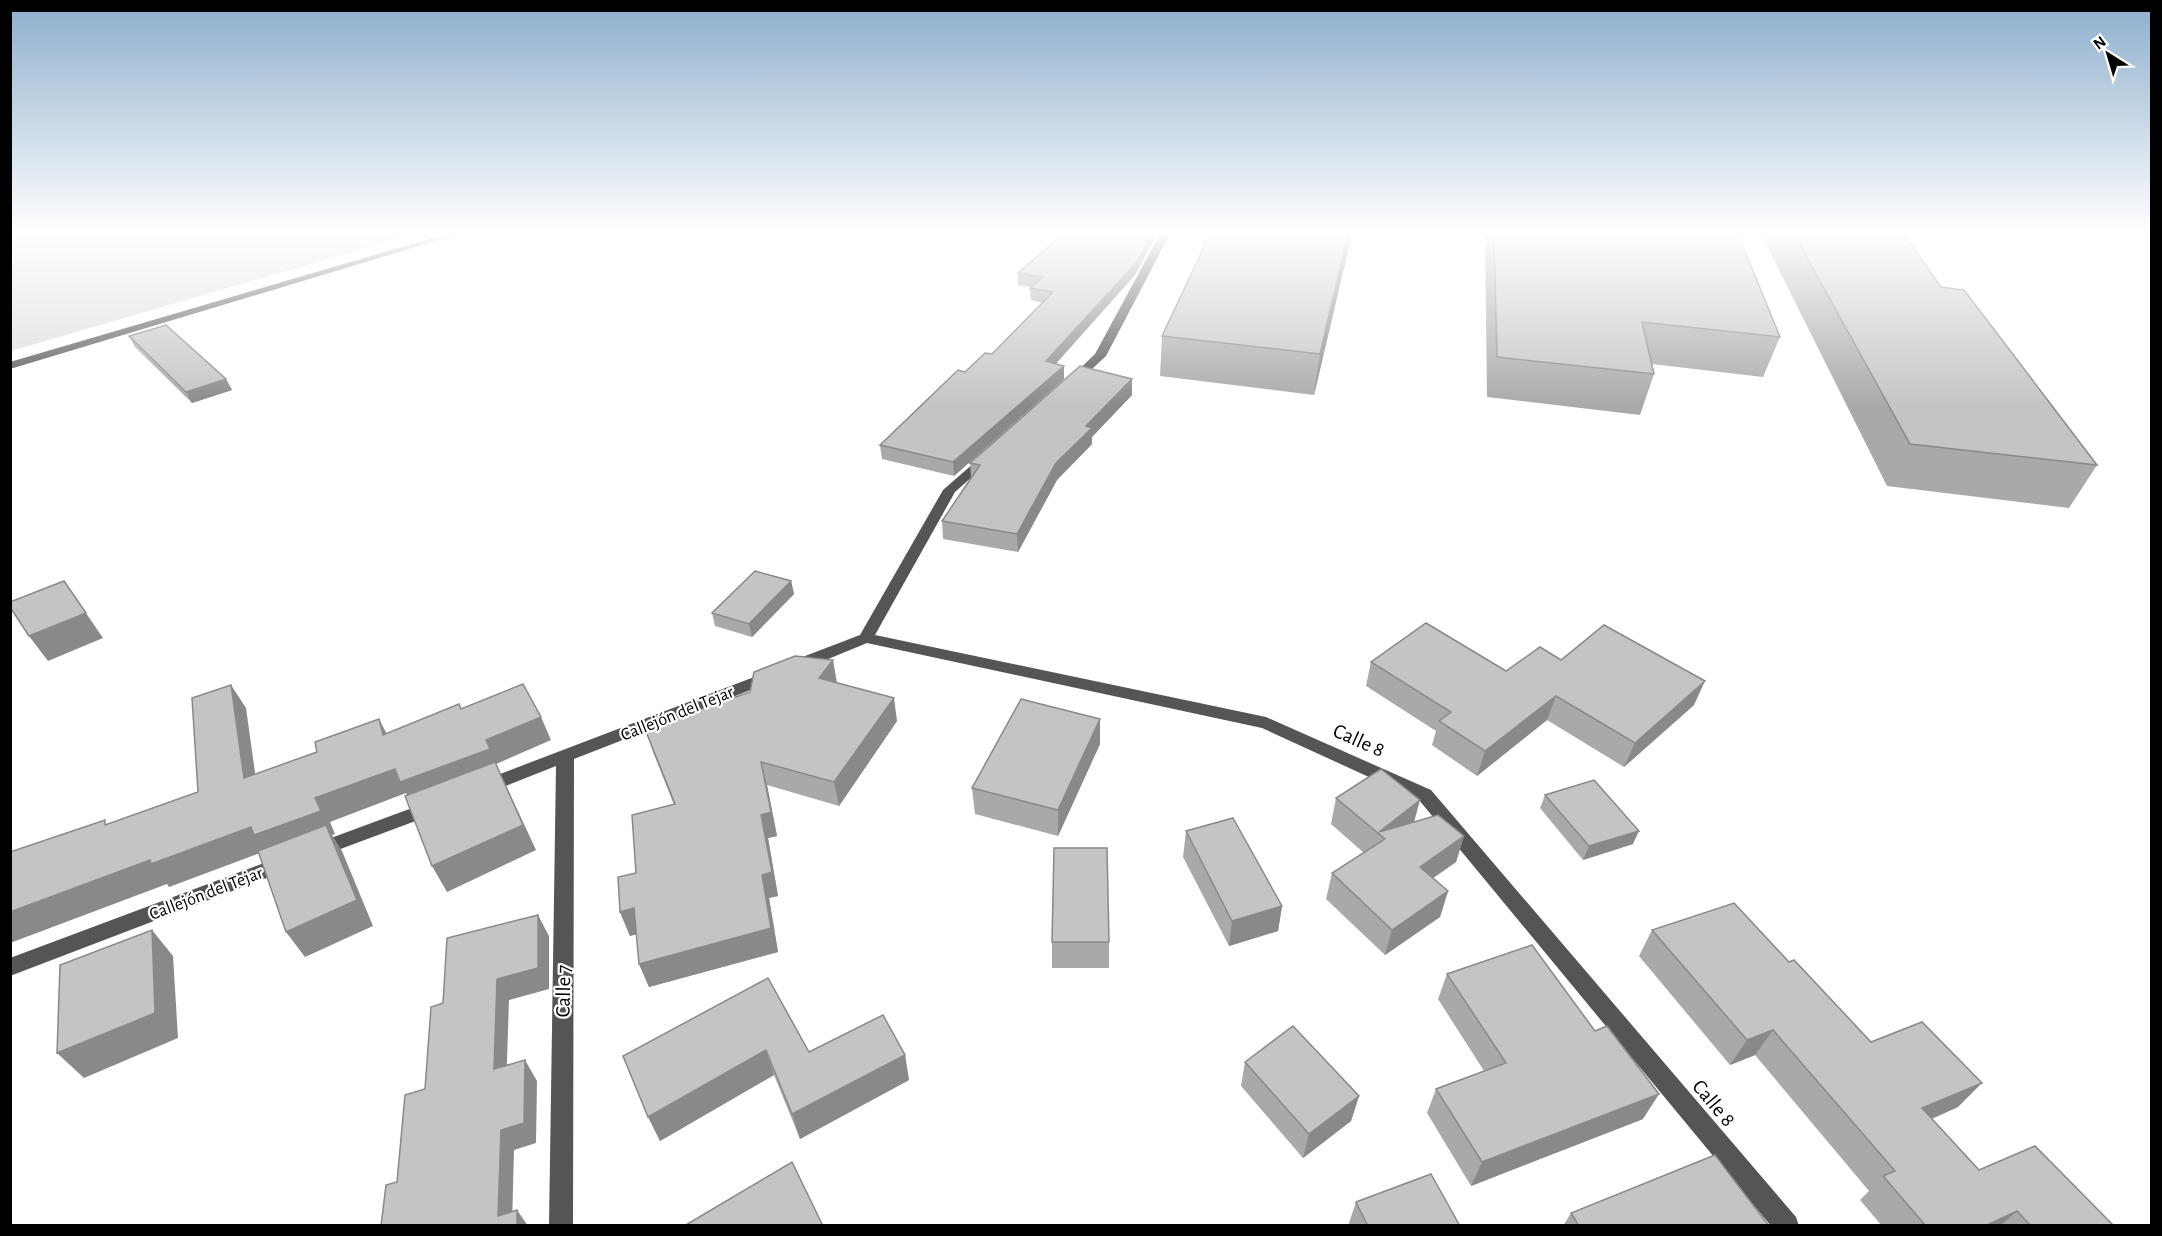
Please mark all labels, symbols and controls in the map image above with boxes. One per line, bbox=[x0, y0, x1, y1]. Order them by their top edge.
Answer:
north arrow bbox=[2078, 24, 2138, 84]
text: N bbox=[2090, 33, 2109, 53]
street label: Callejón del Tejar bbox=[618, 683, 737, 745]
street label: Calle 8 bbox=[1330, 720, 1388, 761]
street label: Callejón del Tejar bbox=[147, 864, 266, 924]
street label: Calle 7 bbox=[553, 964, 574, 1018]
street label: Calle 8 bbox=[1688, 1076, 1739, 1131]

